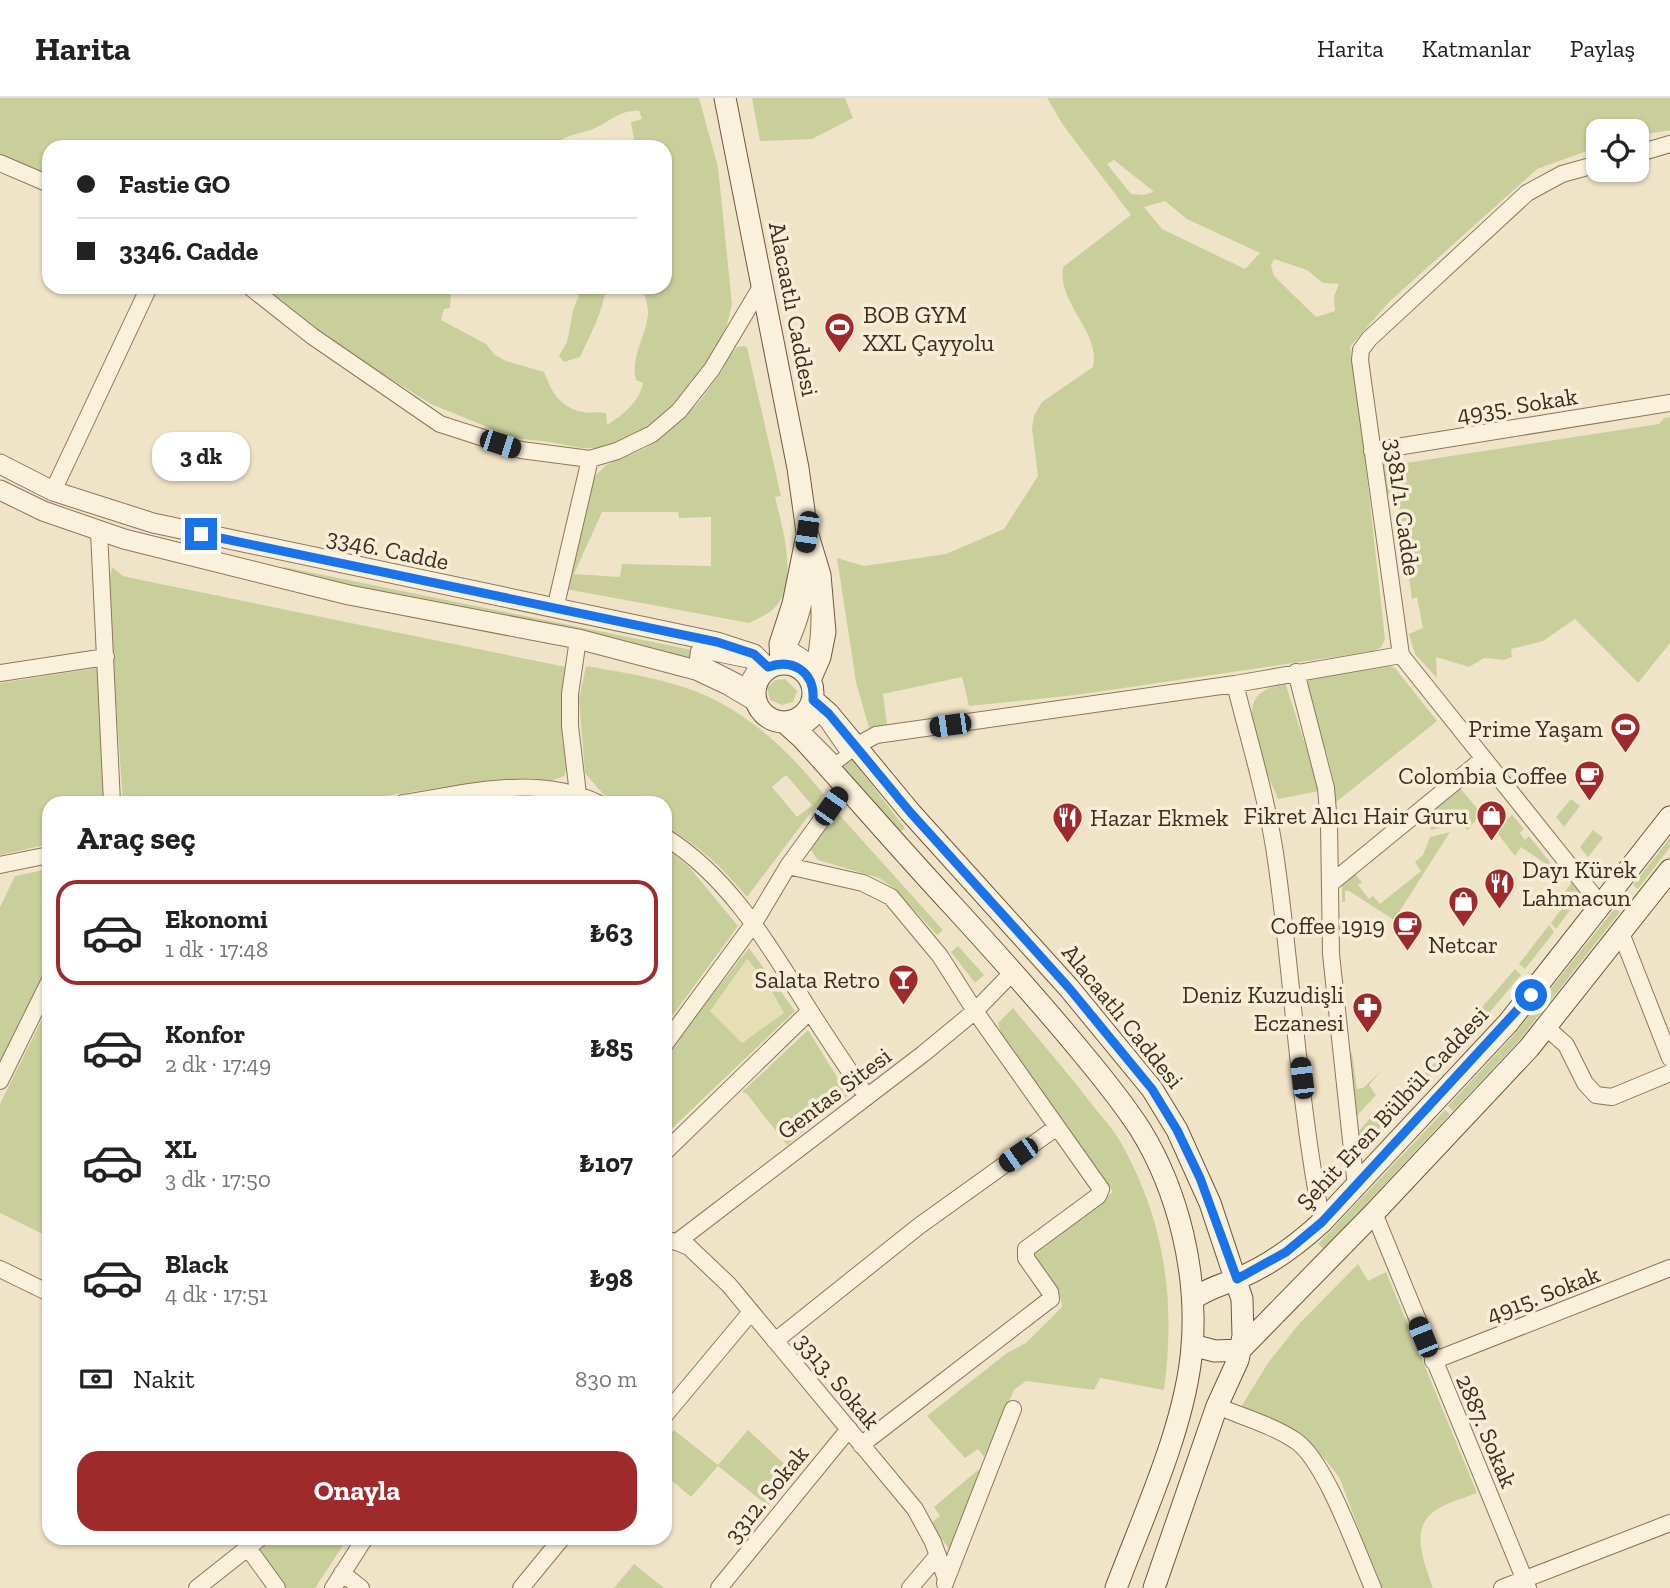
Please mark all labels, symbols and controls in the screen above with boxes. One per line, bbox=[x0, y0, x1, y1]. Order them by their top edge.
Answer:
text: Harita bbox=[35, 29, 131, 68]
text: Harita bbox=[1317, 34, 1384, 63]
text: Katmanlar bbox=[1422, 34, 1532, 63]
text: Paylaş bbox=[1570, 34, 1635, 63]
map controls bbox=[1586, 119, 1649, 182]
button: locate bbox=[1586, 119, 1649, 182]
text: Fastie GO bbox=[119, 168, 230, 200]
street label: Alacaatlı Caddesi bbox=[763, 219, 825, 399]
text: 3346. Cadde bbox=[119, 235, 258, 267]
place label: BOB GYM XXL Çayyolu bbox=[863, 300, 995, 357]
sports icon: BOB GYM XXL Çayyolu bbox=[823, 311, 857, 355]
street label: 4935. Sokak bbox=[1455, 381, 1580, 429]
car bbox=[477, 428, 524, 460]
callout: 3 dk bbox=[152, 432, 250, 482]
street label: 3381/1. Cadde bbox=[1379, 437, 1427, 577]
text: 3 dk bbox=[180, 442, 222, 470]
car bbox=[794, 510, 821, 554]
route end bbox=[185, 518, 217, 550]
street label: 3346. Cadde bbox=[324, 522, 452, 576]
sports icon: Prime Yaşam bbox=[1609, 711, 1643, 755]
car bbox=[928, 712, 973, 738]
place label: Prime Yaşam bbox=[1468, 714, 1603, 743]
cafe icon: Colombia Coffee bbox=[1573, 758, 1607, 802]
place label: Colombia Coffee bbox=[1398, 761, 1567, 790]
car bbox=[811, 783, 852, 829]
shop icon: Fikret Alıcı Hair Guru bbox=[1474, 798, 1508, 842]
restaurant icon: Hazar Ekmek bbox=[1050, 800, 1084, 844]
place label: Fikret Alıcı Hair Guru bbox=[1244, 801, 1469, 830]
place label: Hazar Ekmek bbox=[1090, 803, 1229, 832]
text: Araç seç bbox=[77, 819, 196, 857]
place label: Dayı Kürek Lahmacun bbox=[1522, 855, 1637, 912]
restaurant icon: Dayı Kürek Lahmacun bbox=[1482, 866, 1516, 910]
shop icon: Netcar bbox=[1446, 885, 1480, 929]
icon: car bbox=[81, 901, 144, 964]
text: Ekonomi bbox=[165, 903, 268, 935]
cafe icon: Coffee 1919 bbox=[1391, 908, 1425, 952]
place label: Coffee 1919 bbox=[1271, 911, 1385, 940]
text: ₺63 bbox=[589, 917, 633, 949]
place label: Netcar bbox=[1428, 930, 1498, 959]
text: 1 dk · 17:48 bbox=[165, 935, 268, 963]
street label: Alacaatlı Caddesi bbox=[1056, 938, 1190, 1094]
bar icon: Salata Retro bbox=[886, 962, 920, 1006]
place label: Salata Retro bbox=[755, 965, 880, 994]
route start bbox=[1515, 979, 1547, 1011]
place label: Deniz Kuzudişli Eczanesi bbox=[1182, 980, 1344, 1037]
pharmacy icon: Deniz Kuzudişli Eczanesi bbox=[1350, 991, 1384, 1035]
street label: Şehit Eren Bülbül Caddesi bbox=[1290, 1000, 1494, 1216]
icon: car bbox=[81, 1016, 144, 1079]
text: Konfor bbox=[165, 1018, 245, 1050]
text: ₺85 bbox=[590, 1032, 633, 1064]
street label: Gentas Sitesi bbox=[771, 1041, 897, 1145]
text: 2 dk · 17:49 bbox=[165, 1050, 271, 1078]
car bbox=[1290, 1056, 1315, 1100]
icon: car bbox=[81, 1131, 144, 1194]
text: XL bbox=[165, 1133, 197, 1165]
car bbox=[995, 1134, 1042, 1176]
text: ₺107 bbox=[579, 1147, 633, 1179]
text: 3 dk · 17:50 bbox=[165, 1165, 271, 1193]
icon: car bbox=[81, 1246, 144, 1309]
text: Black bbox=[165, 1248, 228, 1280]
street label: 4915. Sokak bbox=[1482, 1259, 1604, 1329]
text: ₺98 bbox=[589, 1262, 633, 1294]
text: 4 dk · 17:51 bbox=[165, 1280, 268, 1308]
car bbox=[1406, 1314, 1441, 1360]
street label: 3313. Sokak bbox=[789, 1327, 887, 1435]
icon: cash bbox=[77, 1360, 115, 1398]
text: Nakit bbox=[133, 1363, 195, 1395]
text: 830 m bbox=[575, 1365, 637, 1393]
street label: 2887. Sokak bbox=[1450, 1370, 1524, 1493]
street label: 3312. Sokak bbox=[718, 1439, 814, 1549]
button: Onayla bbox=[77, 1451, 637, 1531]

